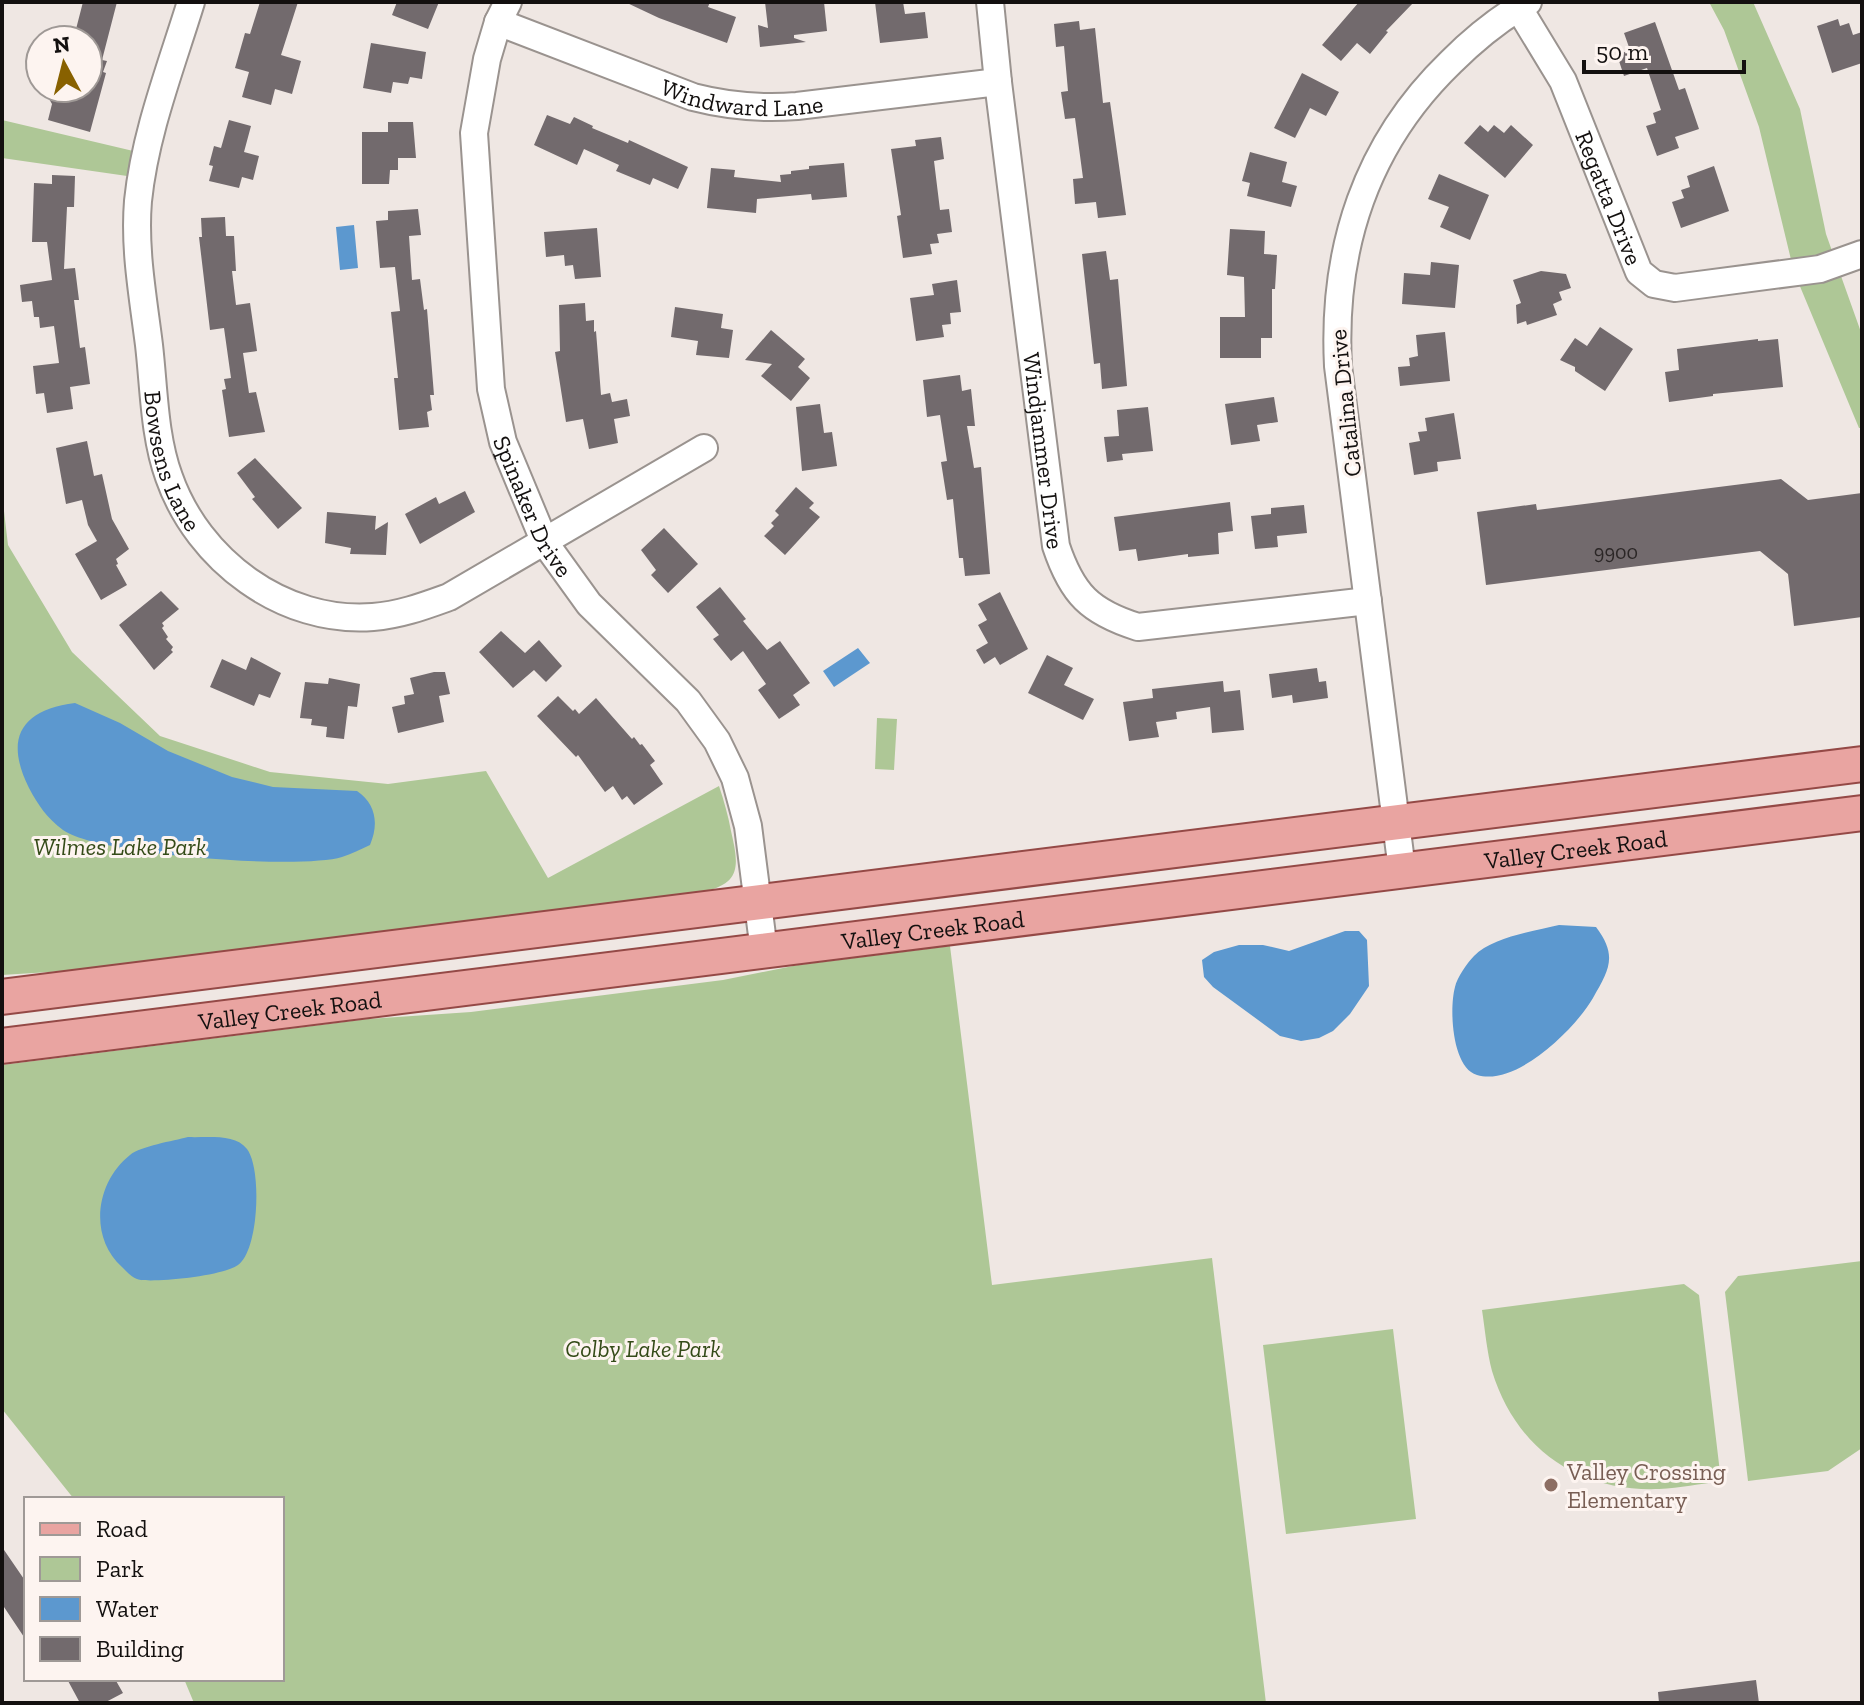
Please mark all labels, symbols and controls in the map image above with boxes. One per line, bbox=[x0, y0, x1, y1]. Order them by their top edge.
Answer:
north arrow bbox=[24, 24, 104, 104]
scale bar bbox=[1584, 24, 1744, 74]
text: N bbox=[52, 30, 72, 59]
text: 50 m bbox=[1596, 37, 1649, 66]
street label: Windward Lane bbox=[657, 72, 825, 122]
street label: Regatta Drive bbox=[1570, 126, 1649, 269]
street label: Catalina Drive bbox=[1323, 328, 1367, 478]
street label: Windjammer Drive bbox=[1017, 351, 1071, 551]
street label: Bowsens Lane bbox=[139, 389, 208, 537]
street label: Spinaker Drive bbox=[487, 431, 579, 582]
house number: 9900 bbox=[1594, 540, 1638, 564]
street label: Valley Creek Road bbox=[1482, 823, 1669, 875]
park label: Wilmes Lake Park bbox=[33, 832, 207, 861]
street label: Valley Creek Road bbox=[839, 904, 1026, 955]
street label: Valley Creek Road bbox=[196, 984, 383, 1036]
park label: Colby Lake Park bbox=[565, 1334, 721, 1363]
place label: Valley Crossing Elementary bbox=[1566, 1457, 1726, 1514]
marker: Valley Crossing Elementary bbox=[1542, 1476, 1560, 1494]
legend bbox=[24, 1497, 284, 1681]
text: Road bbox=[96, 1514, 148, 1543]
text: Park bbox=[96, 1554, 144, 1583]
text: Water bbox=[96, 1594, 159, 1623]
text: Building bbox=[96, 1634, 184, 1663]

